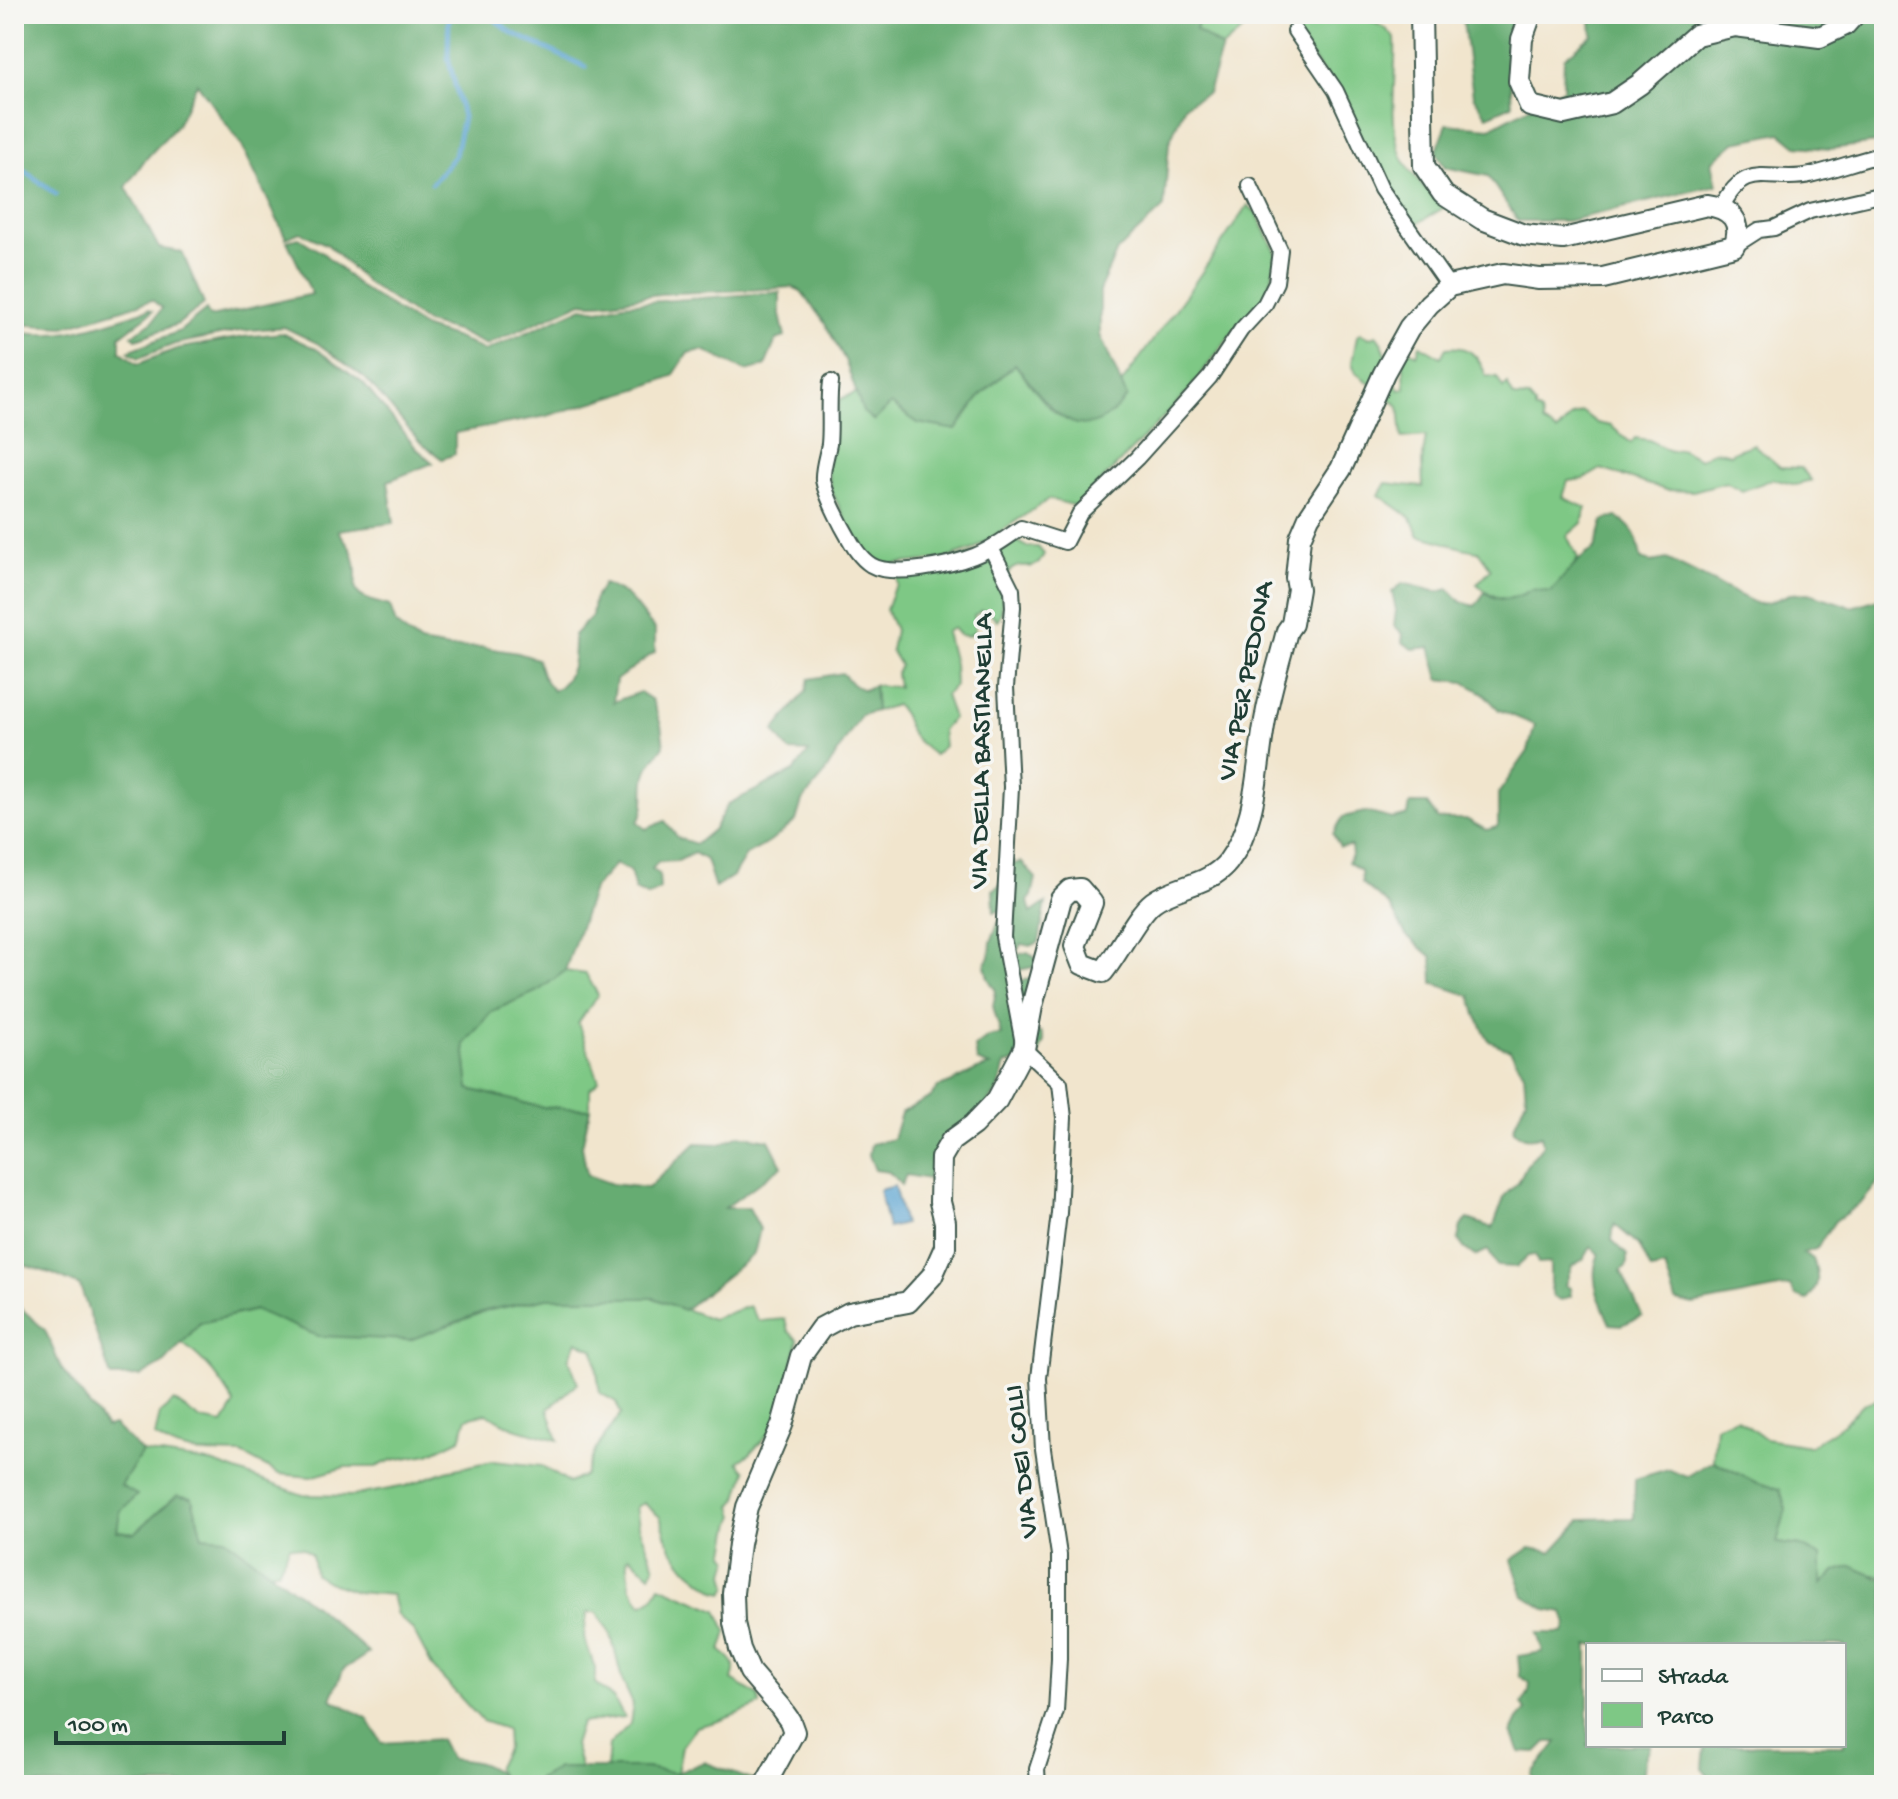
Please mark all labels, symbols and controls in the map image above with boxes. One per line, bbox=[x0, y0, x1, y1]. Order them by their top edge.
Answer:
street label: VIA PER PEDONA bbox=[1211, 577, 1283, 784]
street label: VIA DELLA BASTIANELLA bbox=[964, 612, 1002, 890]
street label: VIA DEI COLLI bbox=[999, 1383, 1048, 1540]
legend bbox=[1586, 1643, 1846, 1747]
text: Strada bbox=[1658, 1664, 1729, 1693]
scale bar bbox=[56, 1695, 284, 1745]
text: Parco bbox=[1657, 1704, 1714, 1733]
text: 100 m bbox=[67, 1712, 128, 1741]

